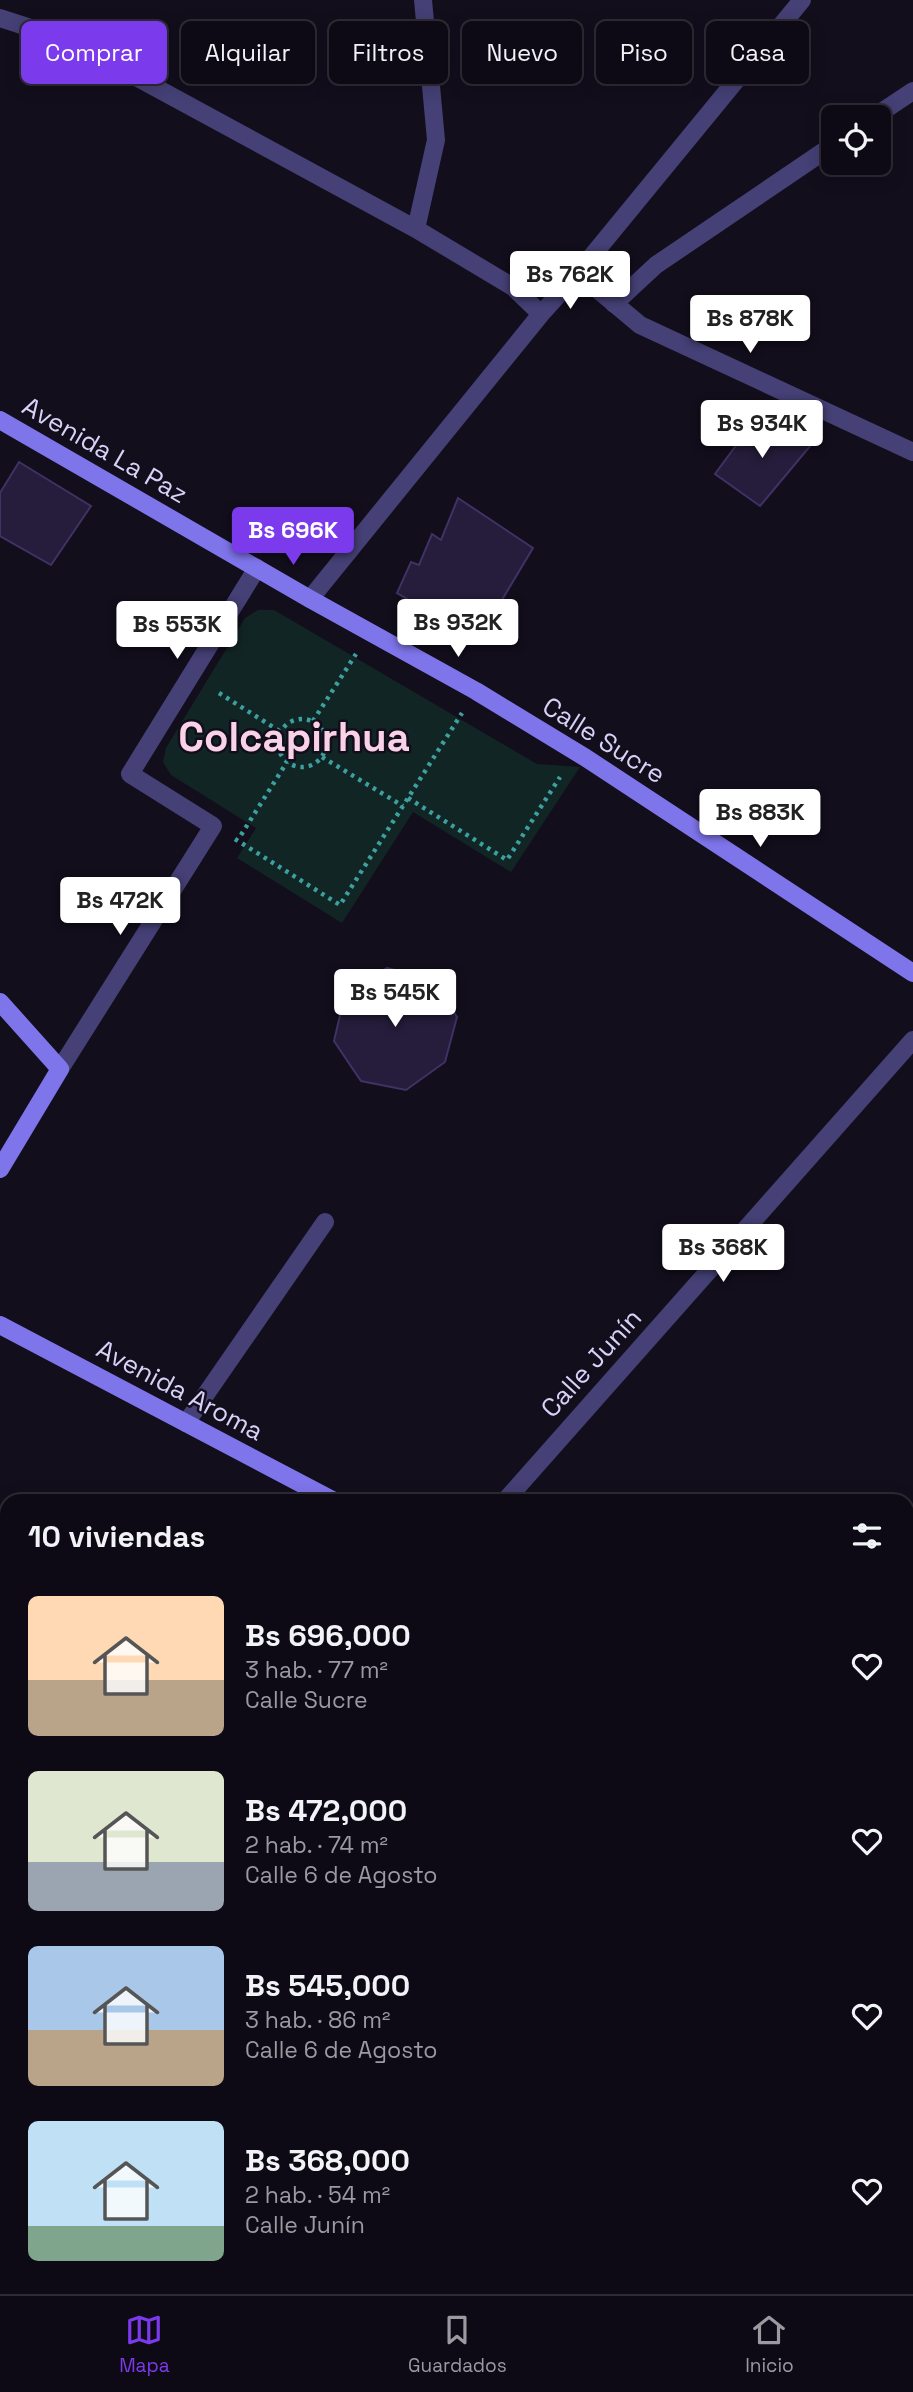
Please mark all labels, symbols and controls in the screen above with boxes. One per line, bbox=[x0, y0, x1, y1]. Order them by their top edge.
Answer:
chip: Comprar bbox=[21, 21, 167, 84]
chip: Alquilar bbox=[181, 21, 315, 84]
chip: Filtros bbox=[329, 21, 448, 84]
chip: Nuevo bbox=[462, 21, 582, 84]
chip: Piso bbox=[596, 21, 692, 84]
chip: Casa bbox=[706, 21, 809, 84]
map controls bbox=[821, 105, 891, 175]
button: locate bbox=[821, 105, 891, 175]
pin: Bs 762K bbox=[505, 252, 635, 311]
text: Bs 762K bbox=[526, 259, 614, 289]
pin: Bs 878K bbox=[685, 296, 815, 355]
text: Bs 878K bbox=[706, 303, 794, 333]
street label: Avenida La Paz bbox=[16, 389, 194, 511]
pin: Bs 934K bbox=[697, 400, 827, 460]
text: Bs 934K bbox=[717, 408, 807, 438]
pin: Bs 696K bbox=[228, 508, 358, 567]
text: Bs 696K bbox=[248, 515, 338, 545]
pin: Bs 932K bbox=[393, 600, 523, 659]
pin: Bs 553K bbox=[112, 602, 242, 661]
text: Bs 932K bbox=[413, 607, 503, 637]
text: Bs 553K bbox=[132, 609, 222, 639]
street label: Calle Sucre bbox=[536, 689, 672, 791]
district label: Colcapirhua bbox=[178, 712, 410, 763]
pin: Bs 883K bbox=[695, 790, 825, 849]
text: Bs 883K bbox=[715, 797, 805, 827]
pin: Bs 472K bbox=[55, 878, 185, 937]
text: Bs 472K bbox=[76, 885, 164, 915]
pin: Bs 545K bbox=[330, 970, 460, 1029]
text: Bs 545K bbox=[350, 977, 440, 1007]
pin: Bs 368K bbox=[658, 1224, 788, 1284]
text: Bs 368K bbox=[678, 1232, 768, 1262]
street label: Calle Junín bbox=[533, 1301, 649, 1425]
street label: Avenida Aroma bbox=[91, 1332, 269, 1448]
text: 10 viviendas bbox=[28, 1517, 205, 1556]
icon: filters bbox=[848, 1517, 886, 1555]
text: Bs 696,000 bbox=[245, 1616, 411, 1655]
icon: home bbox=[84, 1624, 168, 1708]
icon: heart bbox=[848, 1647, 886, 1685]
text: 3 hab. · 77 m² bbox=[245, 1655, 388, 1685]
text: Calle Sucre bbox=[245, 1685, 368, 1715]
text: Bs 472,000 bbox=[245, 1791, 407, 1830]
icon: home bbox=[84, 1799, 168, 1883]
icon: heart bbox=[848, 1822, 886, 1860]
text: 2 hab. · 74 m² bbox=[245, 1830, 388, 1860]
text: Calle 6 de Agosto bbox=[245, 1860, 438, 1890]
text: Bs 545,000 bbox=[245, 1966, 410, 2005]
icon: home bbox=[84, 1974, 168, 2058]
icon: heart bbox=[848, 1997, 886, 2035]
text: 3 hab. · 86 m² bbox=[245, 2005, 390, 2035]
text: Calle 6 de Agosto bbox=[245, 2035, 438, 2065]
text: Bs 368,000 bbox=[245, 2141, 410, 2180]
icon: home bbox=[84, 2149, 168, 2233]
icon: heart bbox=[848, 2172, 886, 2210]
text: 2 hab. · 54 m² bbox=[245, 2180, 390, 2210]
text: Calle Junín bbox=[245, 2210, 365, 2240]
tab: Mapa bbox=[119, 2311, 170, 2378]
tab: Guardados bbox=[408, 2311, 507, 2378]
tab: Inicio bbox=[745, 2311, 794, 2378]

